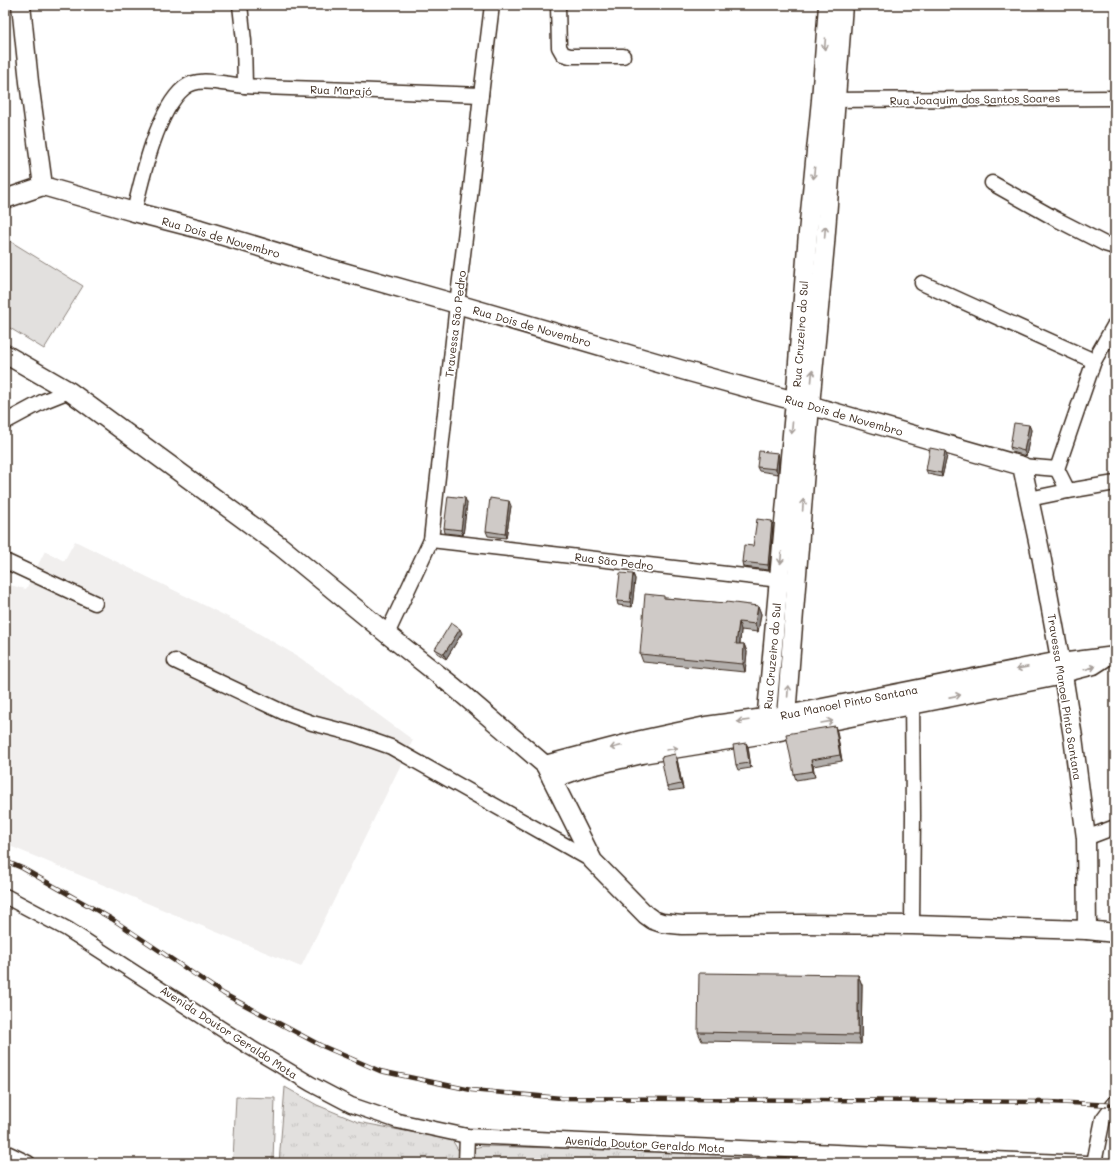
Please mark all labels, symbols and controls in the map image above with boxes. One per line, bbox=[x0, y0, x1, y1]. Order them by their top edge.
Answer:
one-way arrow bbox=[821, 37, 828, 50]
street label: Rua Marajó bbox=[310, 81, 373, 99]
street label: Rua Joaquim dos Santos Soares bbox=[890, 90, 1060, 108]
one-way arrow bbox=[810, 166, 817, 179]
street label: Rua Dois de Novembro bbox=[160, 213, 282, 261]
one-way arrow bbox=[822, 226, 829, 239]
street label: Travessa São Pedro bbox=[441, 269, 469, 378]
street label: Rua Cruzeiro do Sul bbox=[789, 280, 811, 388]
street label: Rua Dois de Novembro bbox=[471, 302, 593, 350]
one-way arrow bbox=[809, 370, 816, 383]
street label: Rua Dois de Novembro bbox=[783, 391, 905, 439]
one-way arrow bbox=[789, 422, 796, 435]
one-way arrow bbox=[799, 499, 806, 512]
street label: Rua São Pedro bbox=[574, 549, 655, 573]
one-way arrow bbox=[777, 551, 784, 564]
street label: Rua Cruzeiro do Sul bbox=[760, 602, 784, 710]
street label: Travessa Manoel Pinto Santana bbox=[1044, 613, 1086, 781]
one-way arrow bbox=[1083, 664, 1096, 671]
one-way arrow bbox=[1016, 665, 1029, 673]
street label: Rua Manoel Pinto Santana bbox=[779, 681, 919, 723]
one-way arrow bbox=[785, 685, 792, 698]
one-way arrow bbox=[948, 692, 961, 700]
one-way arrow bbox=[737, 717, 750, 725]
one-way arrow bbox=[820, 718, 833, 726]
one-way arrow bbox=[610, 743, 623, 751]
one-way arrow bbox=[665, 745, 678, 753]
street label: Avenida Doutor Geraldo Mota bbox=[158, 982, 301, 1082]
street label: Avenida Doutor Geraldo Mota bbox=[564, 1132, 726, 1156]

